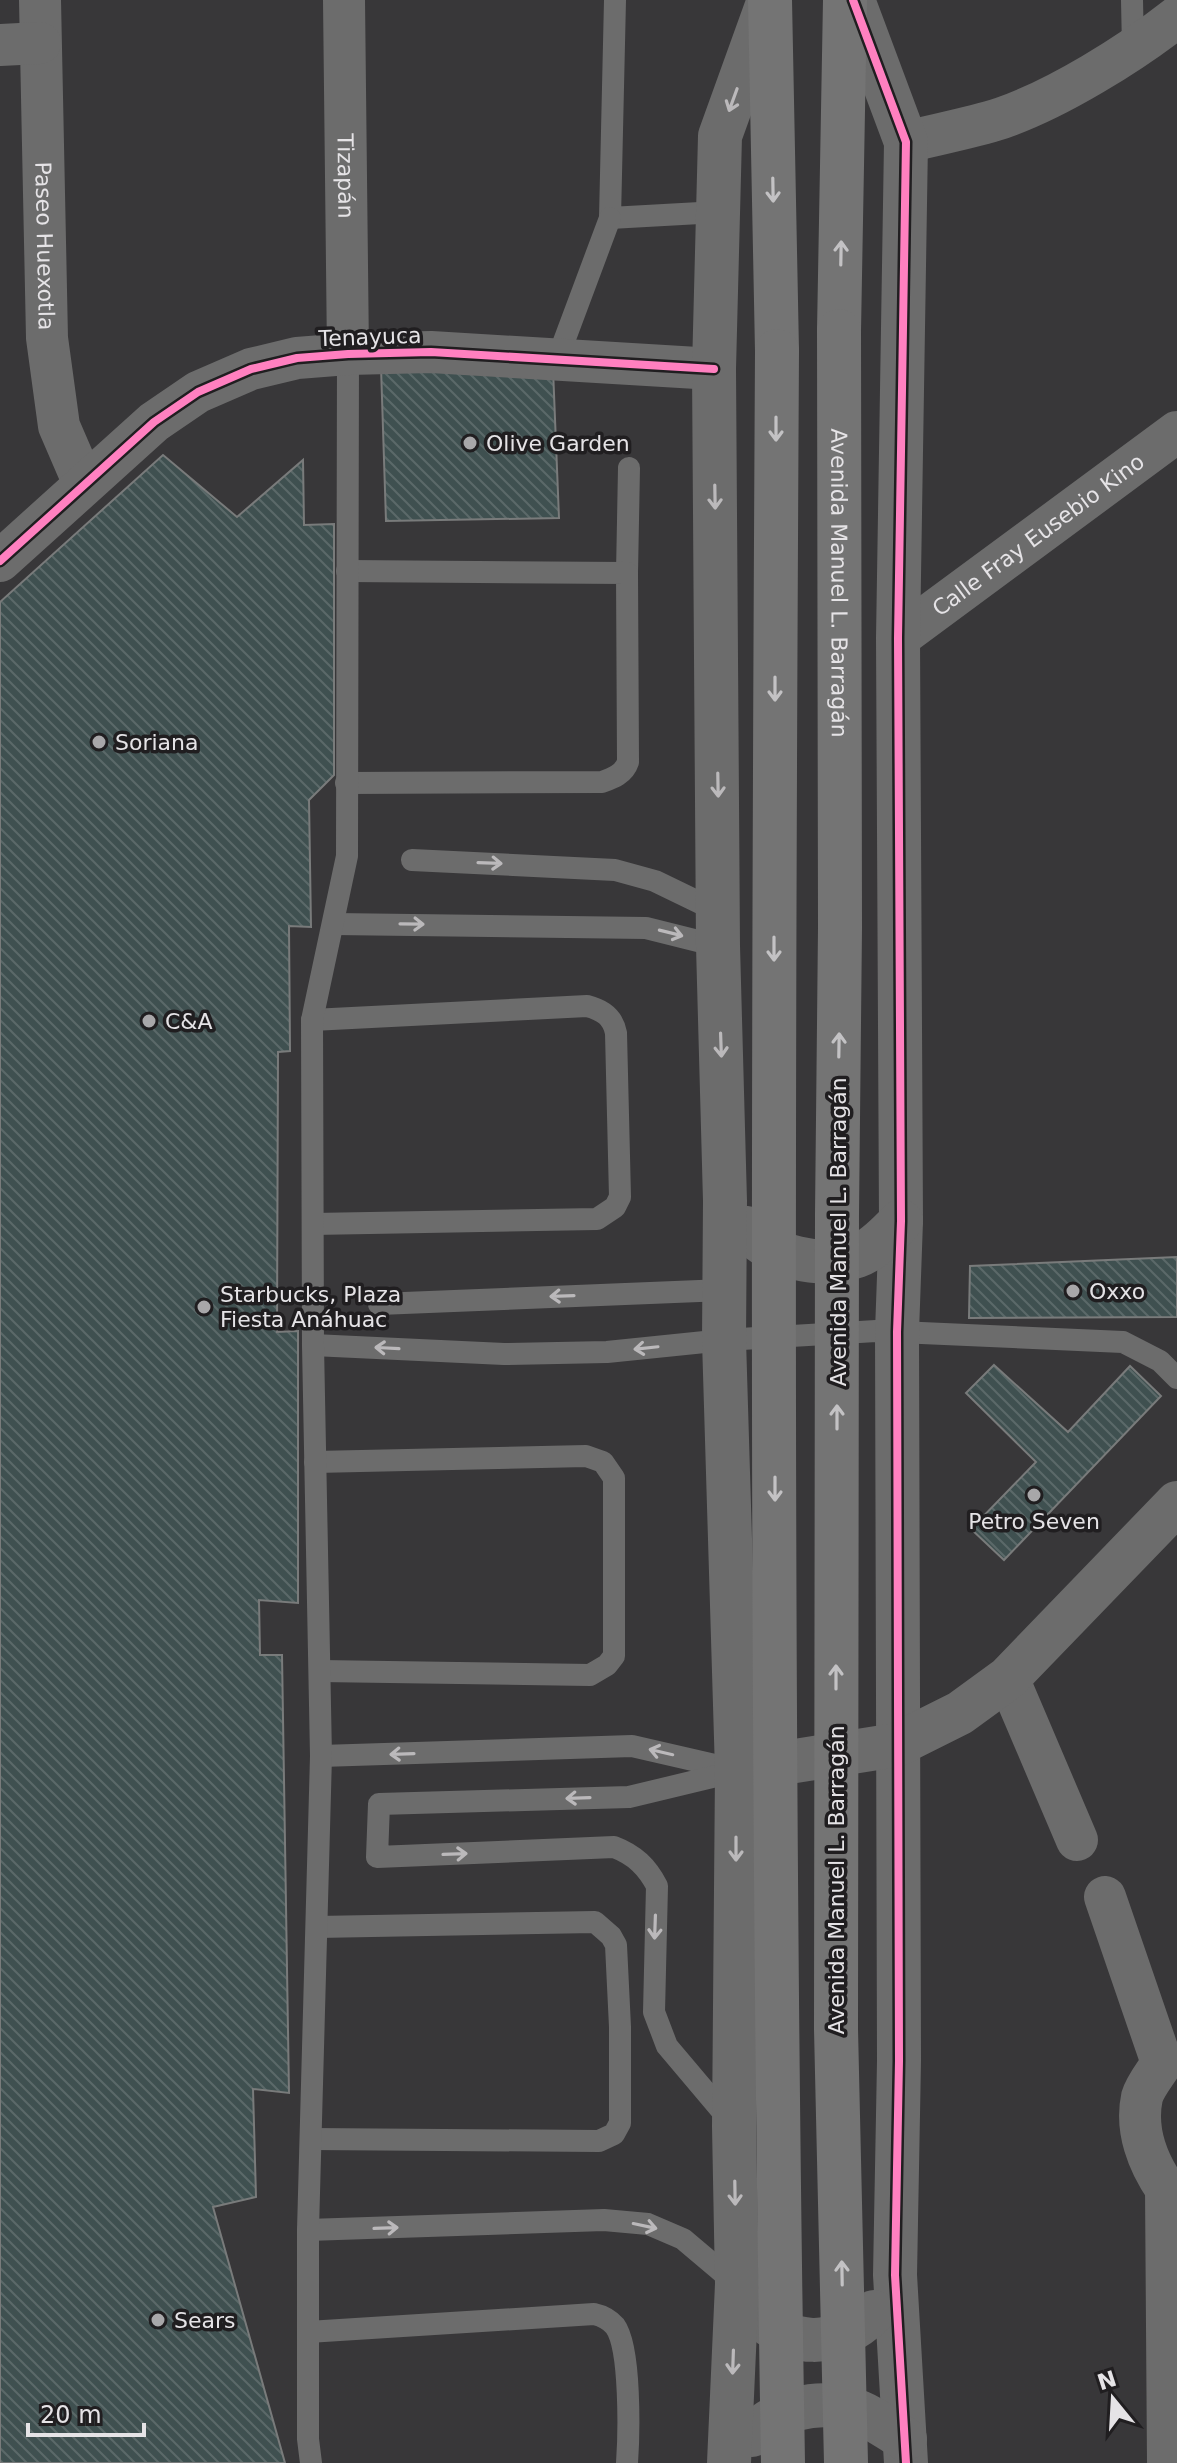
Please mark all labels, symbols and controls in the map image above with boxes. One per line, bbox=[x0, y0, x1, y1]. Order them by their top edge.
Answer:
one-way arrow bbox=[725, 87, 739, 112]
street label: Tizapán bbox=[333, 132, 359, 219]
street label: Paseo Huexotla bbox=[31, 161, 59, 331]
one-way arrow bbox=[766, 176, 781, 203]
one-way arrow bbox=[833, 240, 848, 267]
street label: Tenayuca bbox=[317, 323, 422, 351]
one-way arrow bbox=[768, 415, 784, 442]
street label: Avenida Manuel L. Barragán bbox=[827, 428, 852, 738]
place label: Olive Garden bbox=[486, 431, 630, 456]
marker: Olive Garden bbox=[461, 434, 479, 452]
street label: Calle Fray Eusebio Kino bbox=[927, 448, 1149, 621]
one-way arrow bbox=[707, 483, 723, 510]
one-way arrow bbox=[767, 675, 783, 702]
place label: Soriana bbox=[115, 730, 199, 755]
marker: Soriana bbox=[90, 733, 108, 751]
one-way arrow bbox=[710, 771, 725, 798]
one-way arrow bbox=[476, 856, 503, 871]
one-way arrow bbox=[398, 916, 425, 932]
one-way arrow bbox=[658, 926, 684, 941]
one-way arrow bbox=[766, 935, 782, 962]
place label: C&A bbox=[165, 1009, 213, 1034]
marker: C&A bbox=[140, 1012, 158, 1030]
one-way arrow bbox=[713, 1031, 728, 1058]
one-way arrow bbox=[831, 1032, 847, 1059]
street label: Avenida Manuel L. Barragán bbox=[826, 1077, 851, 1387]
place label: Oxxo bbox=[1089, 1279, 1145, 1304]
place label: Starbucks, Plaza Fiesta Anáhuac bbox=[220, 1282, 401, 1332]
marker: Oxxo bbox=[1064, 1282, 1082, 1300]
one-way arrow bbox=[549, 1289, 576, 1304]
marker: Starbucks, Plaza Fiesta Anáhuac bbox=[195, 1298, 213, 1316]
one-way arrow bbox=[374, 1341, 401, 1356]
one-way arrow bbox=[634, 1341, 660, 1356]
one-way arrow bbox=[829, 1404, 845, 1431]
one-way arrow bbox=[767, 1475, 783, 1502]
marker: Petro Seven bbox=[1025, 1486, 1043, 1504]
place label: Petro Seven bbox=[968, 1509, 1100, 1534]
one-way arrow bbox=[828, 1664, 844, 1691]
street label: Avenida Manuel L. Barragán bbox=[824, 1725, 849, 2035]
one-way arrow bbox=[649, 1744, 674, 1759]
one-way arrow bbox=[389, 1746, 416, 1761]
one-way arrow bbox=[565, 1791, 592, 1806]
one-way arrow bbox=[728, 1835, 744, 1862]
one-way arrow bbox=[441, 1846, 468, 1861]
one-way arrow bbox=[648, 1913, 663, 1940]
one-way arrow bbox=[727, 2179, 743, 2206]
one-way arrow bbox=[632, 2219, 658, 2234]
one-way arrow bbox=[372, 2220, 399, 2235]
one-way arrow bbox=[834, 2260, 849, 2287]
place label: Sears bbox=[174, 2308, 236, 2333]
marker: Sears bbox=[149, 2311, 167, 2329]
one-way arrow bbox=[726, 2348, 741, 2375]
north arrow bbox=[1073, 2359, 1153, 2439]
text: N bbox=[1094, 2366, 1120, 2395]
scale bar bbox=[28, 2387, 144, 2437]
text: 20 m bbox=[40, 2401, 102, 2429]

